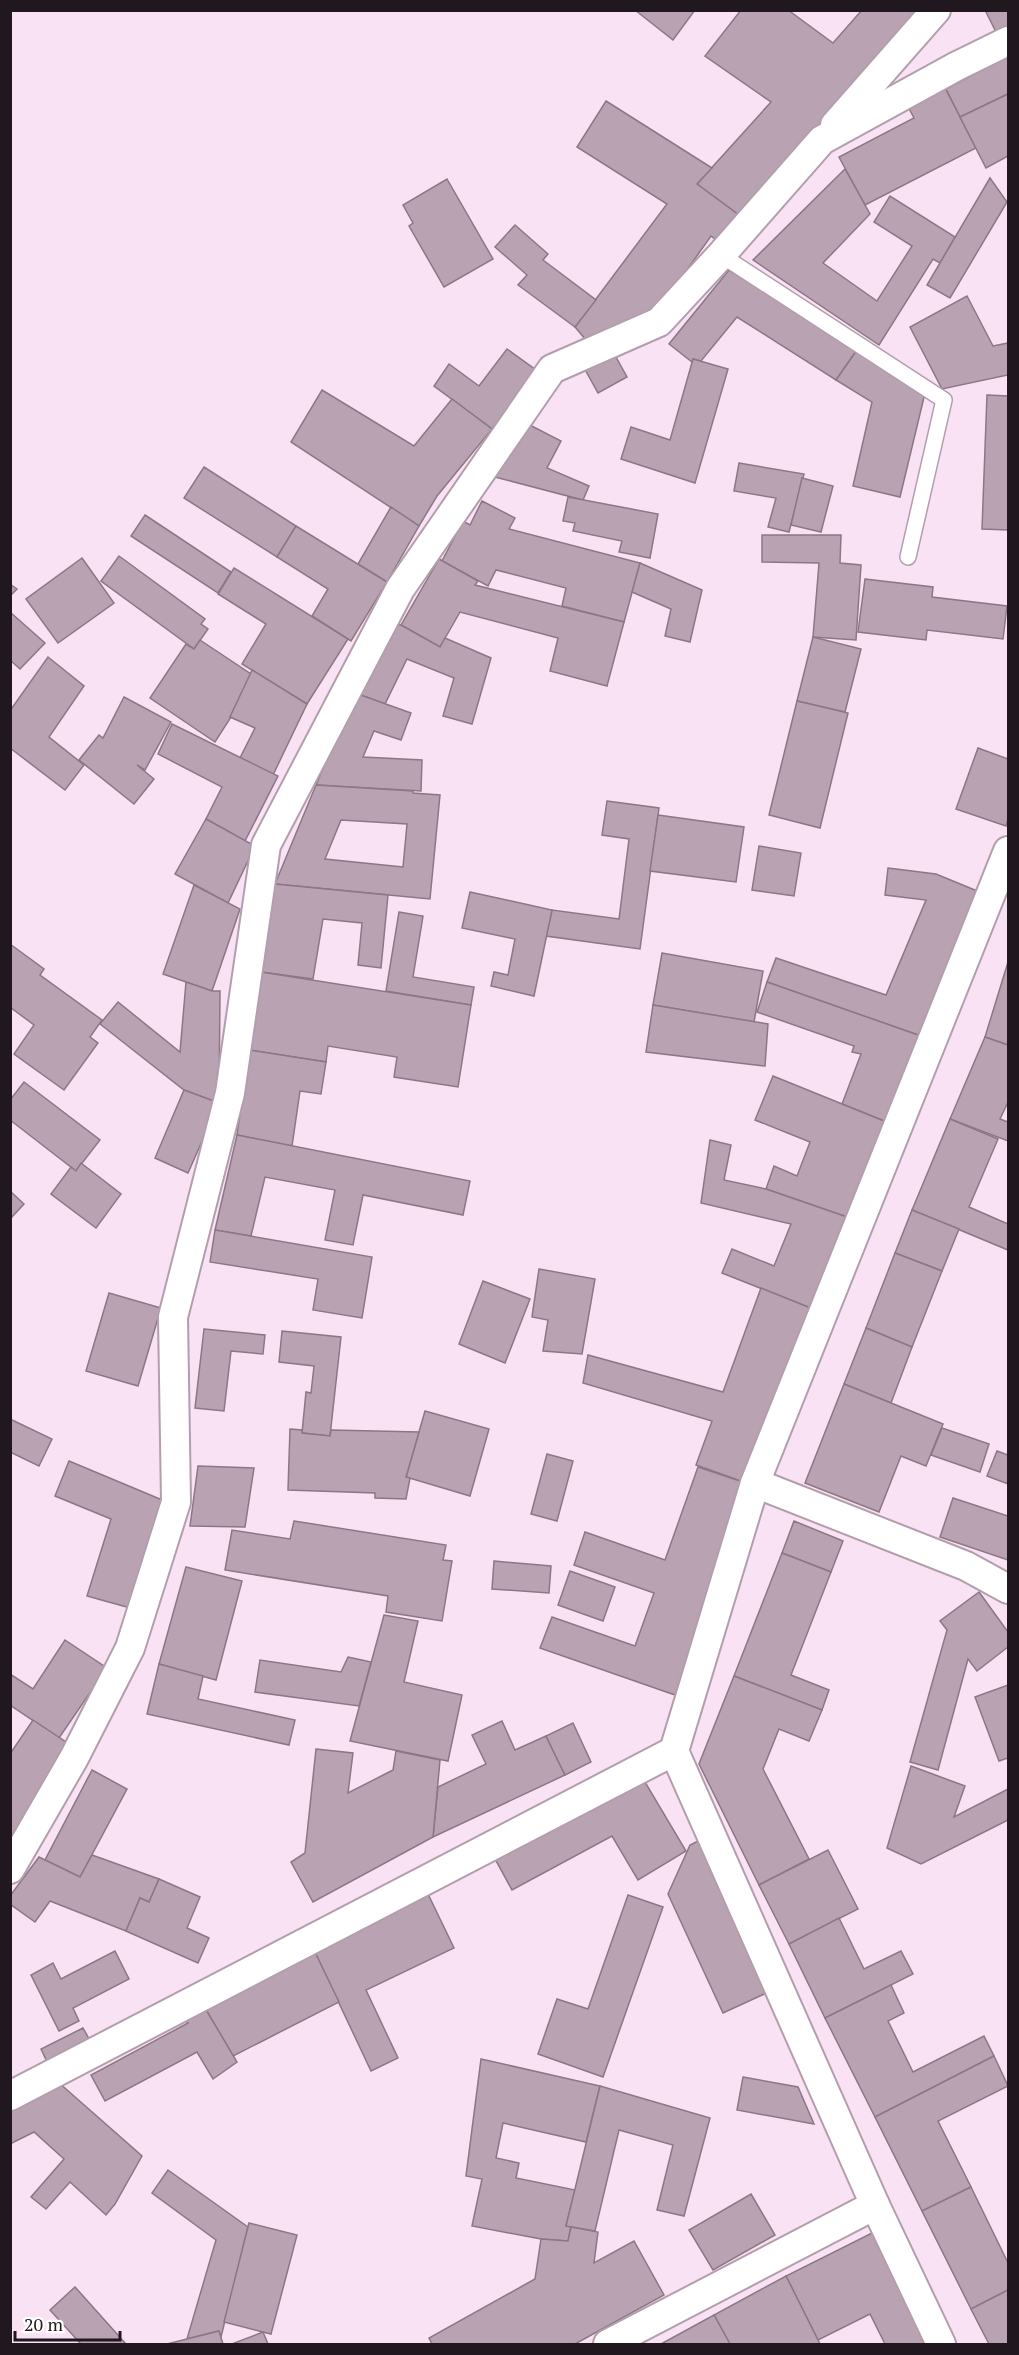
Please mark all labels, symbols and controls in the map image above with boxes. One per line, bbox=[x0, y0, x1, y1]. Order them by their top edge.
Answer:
scale bar bbox=[15, 2304, 120, 2342]
text: 20 m bbox=[24, 2312, 64, 2336]

